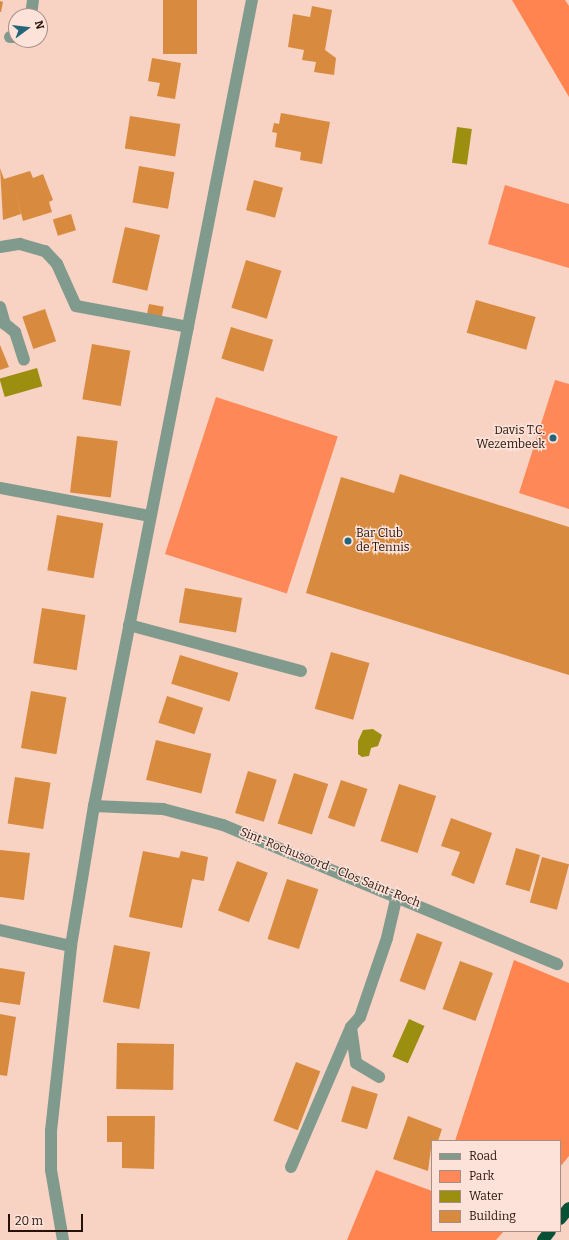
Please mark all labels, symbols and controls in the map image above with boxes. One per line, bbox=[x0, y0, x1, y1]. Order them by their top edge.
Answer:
north arrow bbox=[8, 8, 48, 48]
text: N bbox=[32, 19, 46, 31]
place label: Davis T.C. Wezembeek bbox=[476, 424, 545, 452]
marker: Davis T.C. Wezembeek bbox=[548, 433, 558, 443]
place label: Bar Club de Tennis bbox=[356, 527, 410, 555]
marker: Bar Club de Tennis bbox=[343, 536, 353, 546]
street label: Sint-Rochusoord - Clos Saint-Roch bbox=[238, 825, 422, 911]
legend bbox=[431, 1140, 561, 1232]
text: Road bbox=[469, 1149, 497, 1163]
text: Park bbox=[469, 1169, 494, 1183]
text: Water bbox=[469, 1189, 503, 1203]
scale bar bbox=[10, 1206, 85, 1232]
text: Building bbox=[469, 1209, 516, 1223]
text: 20 m bbox=[15, 1214, 43, 1228]

